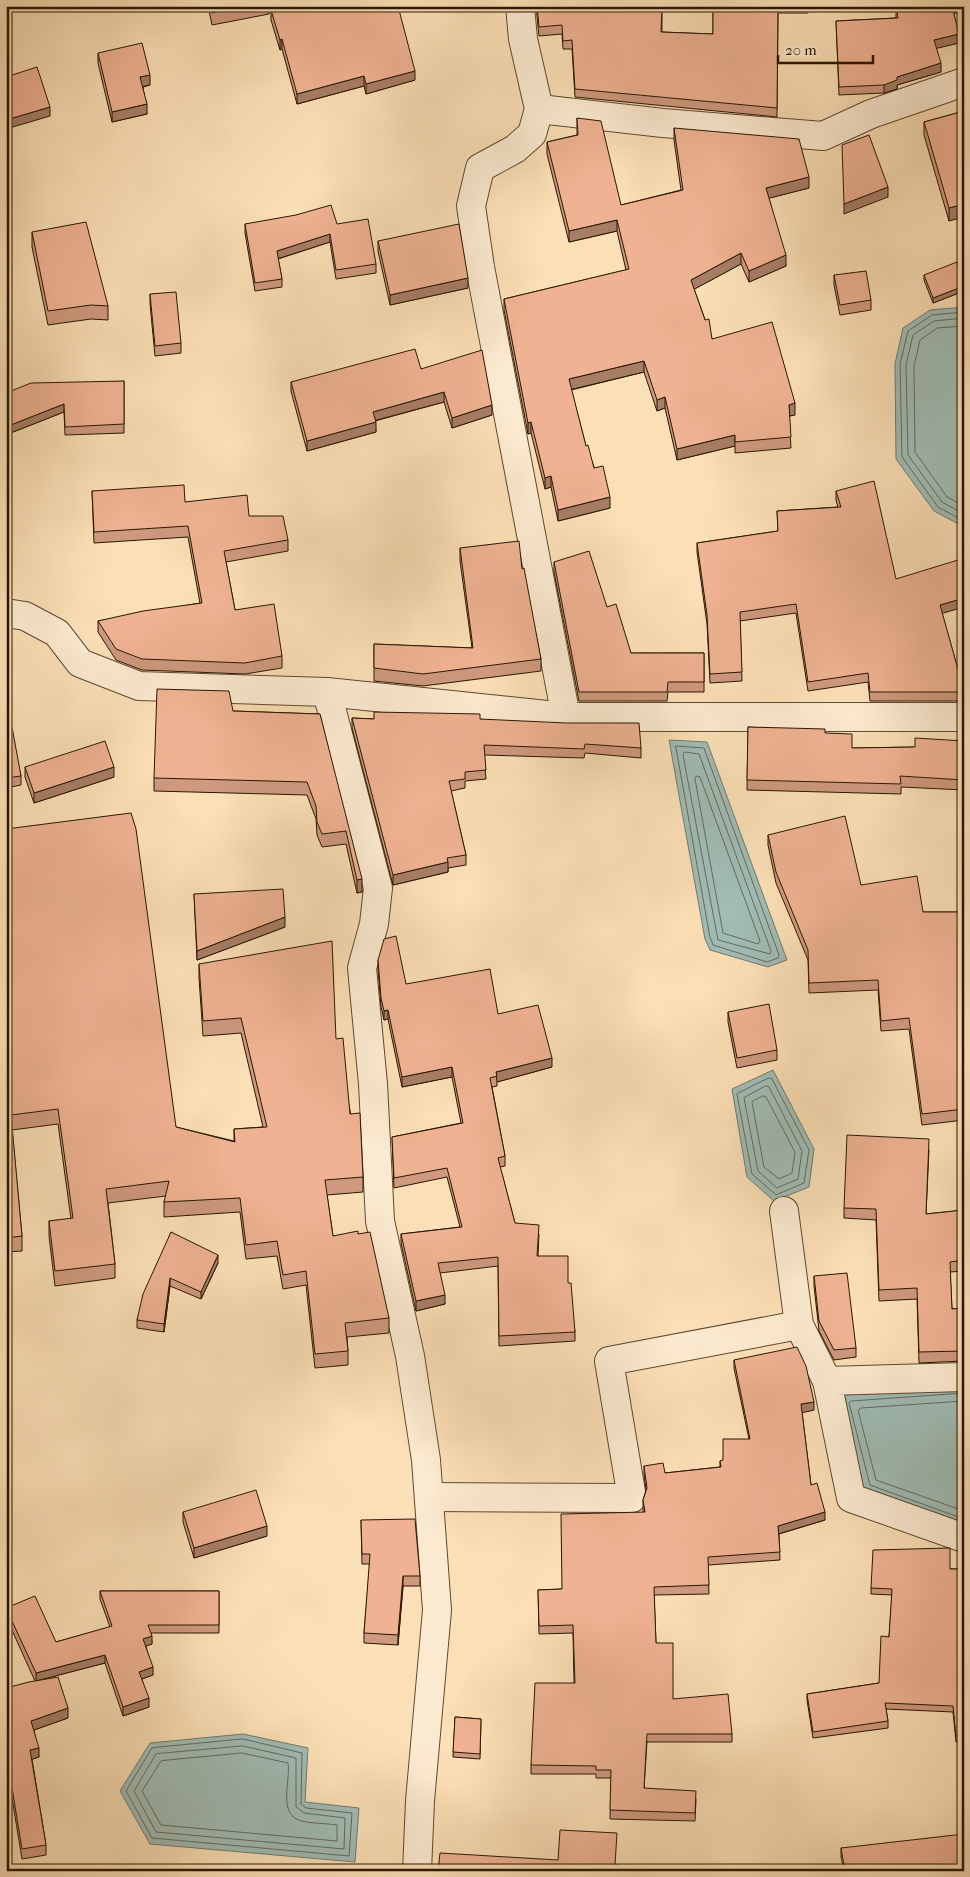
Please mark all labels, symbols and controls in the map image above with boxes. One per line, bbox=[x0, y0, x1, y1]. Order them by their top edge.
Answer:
scale bar bbox=[778, 32, 872, 64]
text: 20 m bbox=[785, 41, 817, 59]

